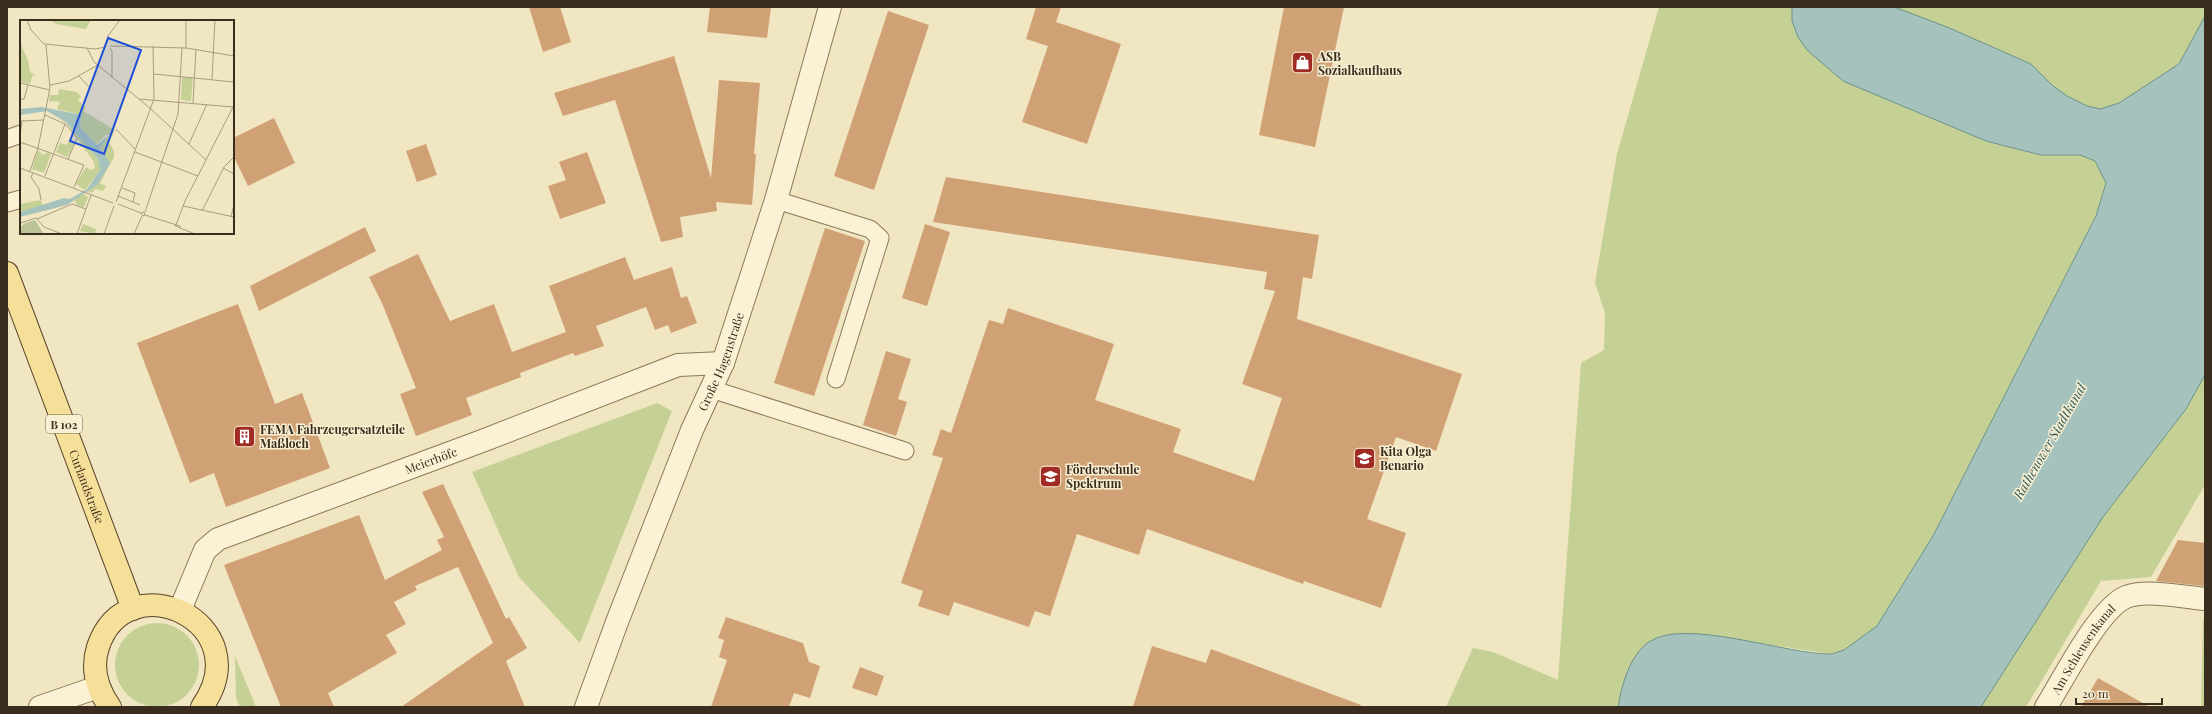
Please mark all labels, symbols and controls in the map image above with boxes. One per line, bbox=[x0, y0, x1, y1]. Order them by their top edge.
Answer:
inset map bbox=[20, 20, 234, 234]
place label: ASB Sozialkaufhaus bbox=[1317, 48, 1403, 78]
shop icon: ASB Sozialkaufhaus bbox=[1290, 50, 1316, 76]
street label: Große Hagenstraße bbox=[694, 310, 747, 413]
water label: Rathenower Stadtkanal bbox=[2008, 379, 2090, 503]
road number: B 102 bbox=[46, 415, 82, 433]
place label: FEMA Fahrzeugersatzteile Maßloch bbox=[260, 421, 405, 451]
building icon: FEMA Fahrzeugersatzteile Maßloch bbox=[232, 423, 258, 449]
street label: Meierhöfe bbox=[402, 443, 459, 477]
place label: Kita Olga Benario bbox=[1380, 443, 1432, 473]
school or university icon: Kita Olga Benario bbox=[1352, 445, 1378, 471]
street label: Curlandstraße bbox=[66, 447, 108, 526]
place label: Förderschule Spektrum bbox=[1066, 461, 1140, 491]
school or university icon: Förderschule Spektrum bbox=[1038, 463, 1064, 489]
street label: Am Schleusenkanal bbox=[2047, 600, 2119, 698]
scale bar bbox=[2076, 680, 2162, 706]
text: 20 m bbox=[2082, 685, 2109, 701]

